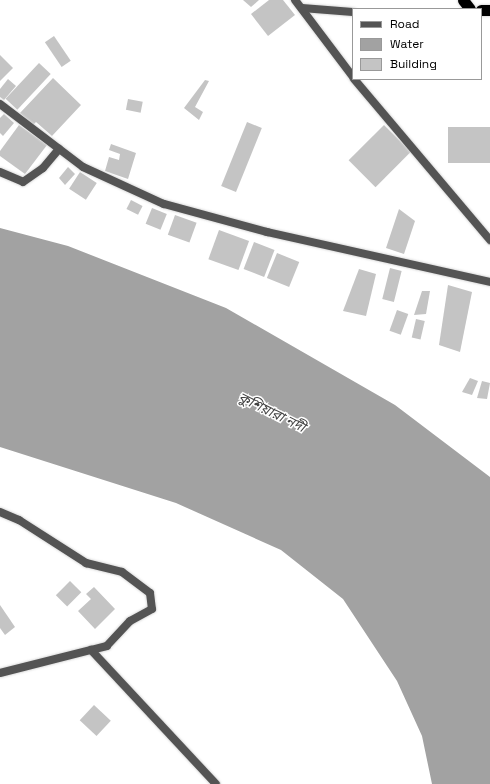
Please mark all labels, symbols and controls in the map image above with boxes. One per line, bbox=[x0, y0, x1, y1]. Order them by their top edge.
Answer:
legend bbox=[352, 8, 482, 80]
text: Road bbox=[390, 16, 419, 32]
text: Water bbox=[390, 36, 424, 52]
text: Building bbox=[390, 56, 437, 72]
water label: কুশিয়ারা নদী bbox=[236, 389, 308, 435]

